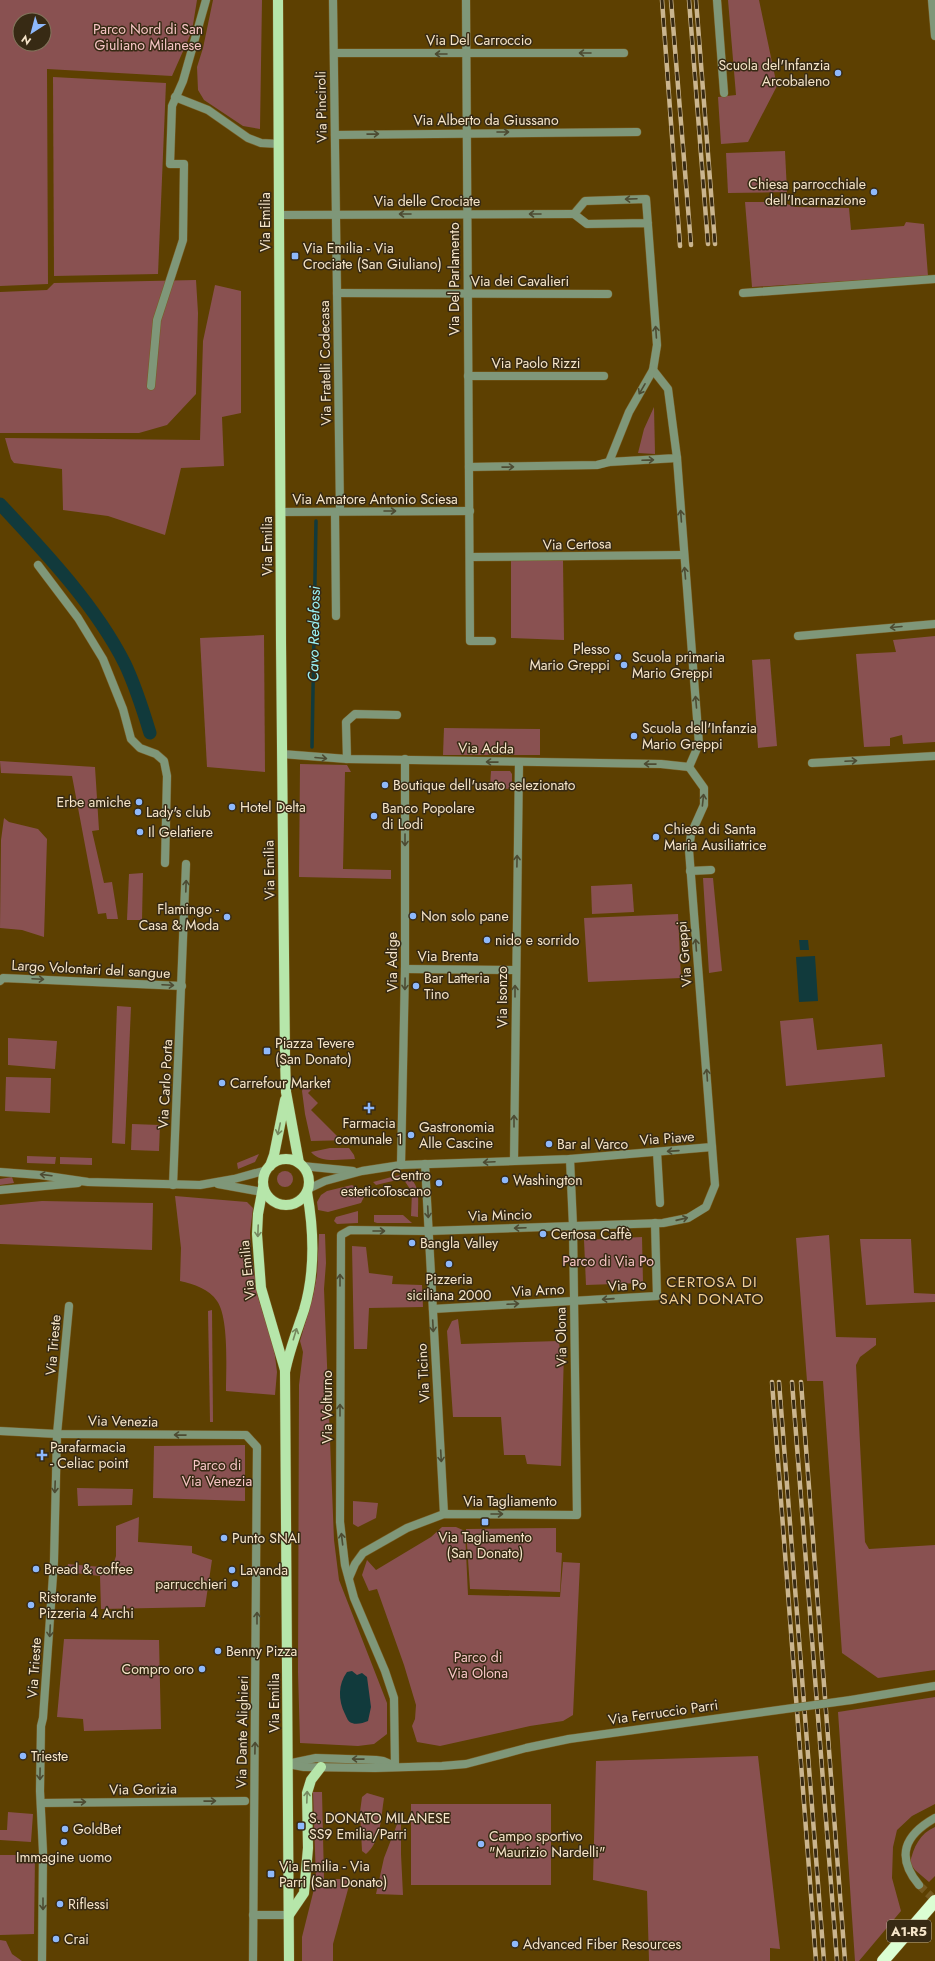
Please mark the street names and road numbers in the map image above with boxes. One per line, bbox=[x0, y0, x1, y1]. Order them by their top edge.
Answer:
street label: Via Del Carroccio bbox=[426, 30, 532, 50]
street label: Via Pinciroli bbox=[310, 71, 332, 143]
street label: Via Alberto da Giussano bbox=[413, 110, 559, 130]
street label: Via delle Crociate bbox=[374, 191, 480, 211]
street label: Via Emilia bbox=[255, 192, 275, 252]
street label: Via Del Parlamento bbox=[444, 222, 464, 336]
street label: Via dei Cavalieri bbox=[471, 271, 569, 291]
street label: Via Fratelli Codecasa bbox=[314, 300, 336, 426]
street label: Via Paolo Rizzi bbox=[492, 353, 580, 373]
street label: Via Amatore Antonio Sciesa bbox=[292, 489, 458, 509]
street label: Via Emilia bbox=[257, 516, 277, 576]
street label: Via Certosa bbox=[542, 533, 612, 555]
street label: Via Adda bbox=[458, 738, 514, 758]
street label: Via Emilia bbox=[258, 840, 280, 900]
street label: Via Greppi bbox=[671, 920, 697, 988]
street label: Via Adige bbox=[382, 932, 402, 992]
street label: Via Brenta bbox=[418, 946, 478, 966]
street label: Largo Volontari del sangue bbox=[11, 955, 171, 983]
street label: Via Isonzo bbox=[492, 966, 512, 1028]
street label: Via Carlo Porta bbox=[153, 1039, 177, 1129]
street label: Via Piave bbox=[639, 1126, 695, 1150]
street label: Via Mincio bbox=[468, 1204, 533, 1226]
street label: Via Emilia bbox=[234, 1239, 260, 1301]
street label: Via Po bbox=[607, 1274, 647, 1296]
street label: Via Arno bbox=[511, 1279, 565, 1301]
street label: Via Olona bbox=[550, 1307, 572, 1367]
street label: Via Trieste bbox=[40, 1314, 66, 1376]
street label: Via Ticino bbox=[411, 1343, 435, 1403]
street label: Via Volturno bbox=[317, 1370, 337, 1444]
street label: Via Venezia bbox=[88, 1410, 158, 1432]
street label: Via Tagliamento bbox=[463, 1491, 557, 1511]
street label: Via Trieste bbox=[22, 1637, 46, 1699]
street label: Via Emilia bbox=[264, 1673, 284, 1733]
street label: Via Dante Alighieri bbox=[231, 1675, 253, 1789]
street label: Via Ferruccio Parri bbox=[607, 1694, 719, 1730]
street label: Via Gorizia bbox=[109, 1778, 177, 1800]
road number: A1-R5 bbox=[887, 1920, 931, 1942]

